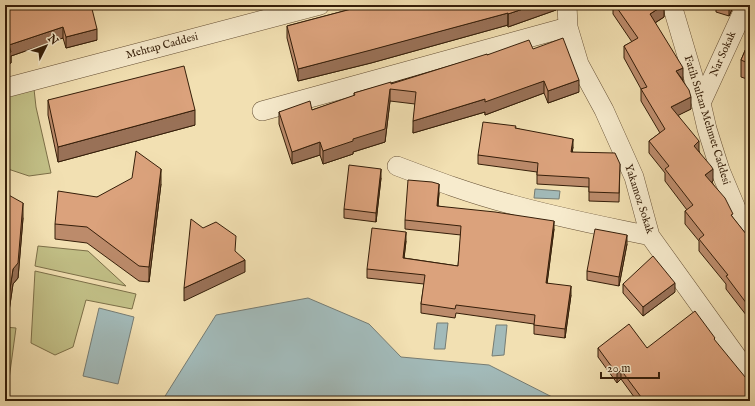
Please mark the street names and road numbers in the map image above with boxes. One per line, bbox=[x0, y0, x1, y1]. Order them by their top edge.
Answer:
street label: Nar Sokak bbox=[707, 29, 739, 79]
street label: Mehtap Caddesi bbox=[124, 30, 200, 62]
street label: Fatih Sultan Mehmet Caddesi bbox=[681, 54, 733, 187]
street label: Yakamoz Sokak bbox=[621, 162, 657, 236]

